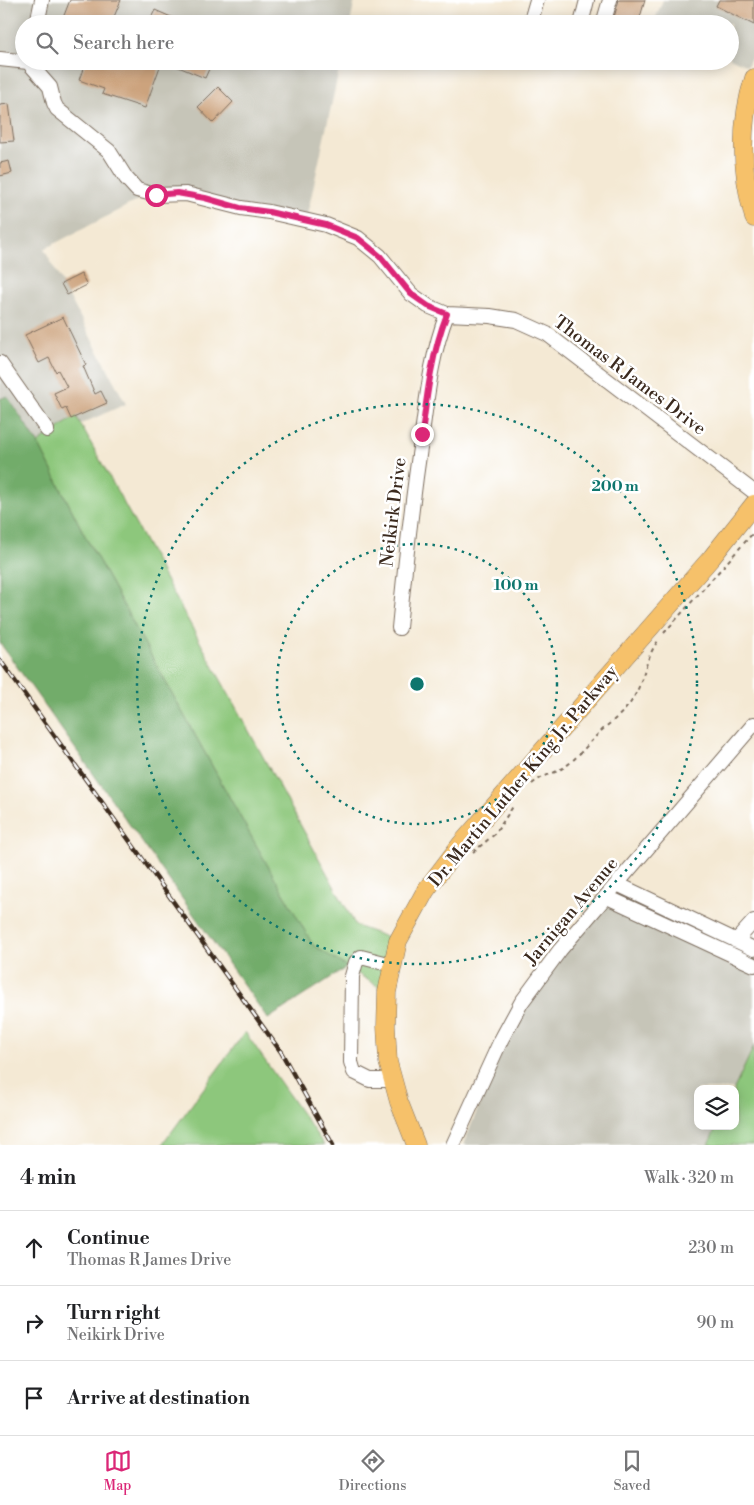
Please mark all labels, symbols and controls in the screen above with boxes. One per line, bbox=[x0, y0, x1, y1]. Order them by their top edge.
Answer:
search box bbox=[15, 15, 739, 70]
icon: search bbox=[33, 29, 61, 57]
text: Search here bbox=[73, 31, 174, 55]
route start bbox=[145, 184, 168, 207]
street label: Thomas R James Drive bbox=[549, 311, 710, 440]
route end bbox=[411, 423, 434, 446]
street label: Neikirk Drive bbox=[375, 456, 412, 568]
text: 200 m bbox=[591, 477, 639, 496]
text: 100 m bbox=[494, 576, 539, 595]
street label: Dr. Martin Luther King Jr. Parkway bbox=[424, 661, 623, 892]
centre of rings bbox=[408, 675, 426, 693]
street label: Jarnigan Avenue bbox=[519, 853, 623, 971]
map controls bbox=[694, 1085, 739, 1130]
button: layers bbox=[694, 1085, 739, 1130]
text: 4 min bbox=[20, 1165, 76, 1191]
text: Walk · 320 m bbox=[644, 1168, 734, 1188]
text: Continue bbox=[67, 1226, 150, 1250]
icon: ahead bbox=[20, 1234, 48, 1262]
text: 230 m bbox=[688, 1238, 734, 1258]
text: Thomas R James Drive bbox=[67, 1250, 231, 1270]
text: Turn right bbox=[67, 1301, 160, 1325]
icon: right bbox=[20, 1309, 48, 1337]
text: 90 m bbox=[696, 1313, 734, 1333]
text: Neikirk Drive bbox=[67, 1325, 165, 1345]
icon: arrive bbox=[20, 1384, 48, 1412]
text: Arrive at destination bbox=[67, 1386, 250, 1410]
tab: Map bbox=[104, 1447, 132, 1495]
tab: Directions bbox=[339, 1447, 406, 1495]
tab: Saved bbox=[614, 1447, 650, 1495]

